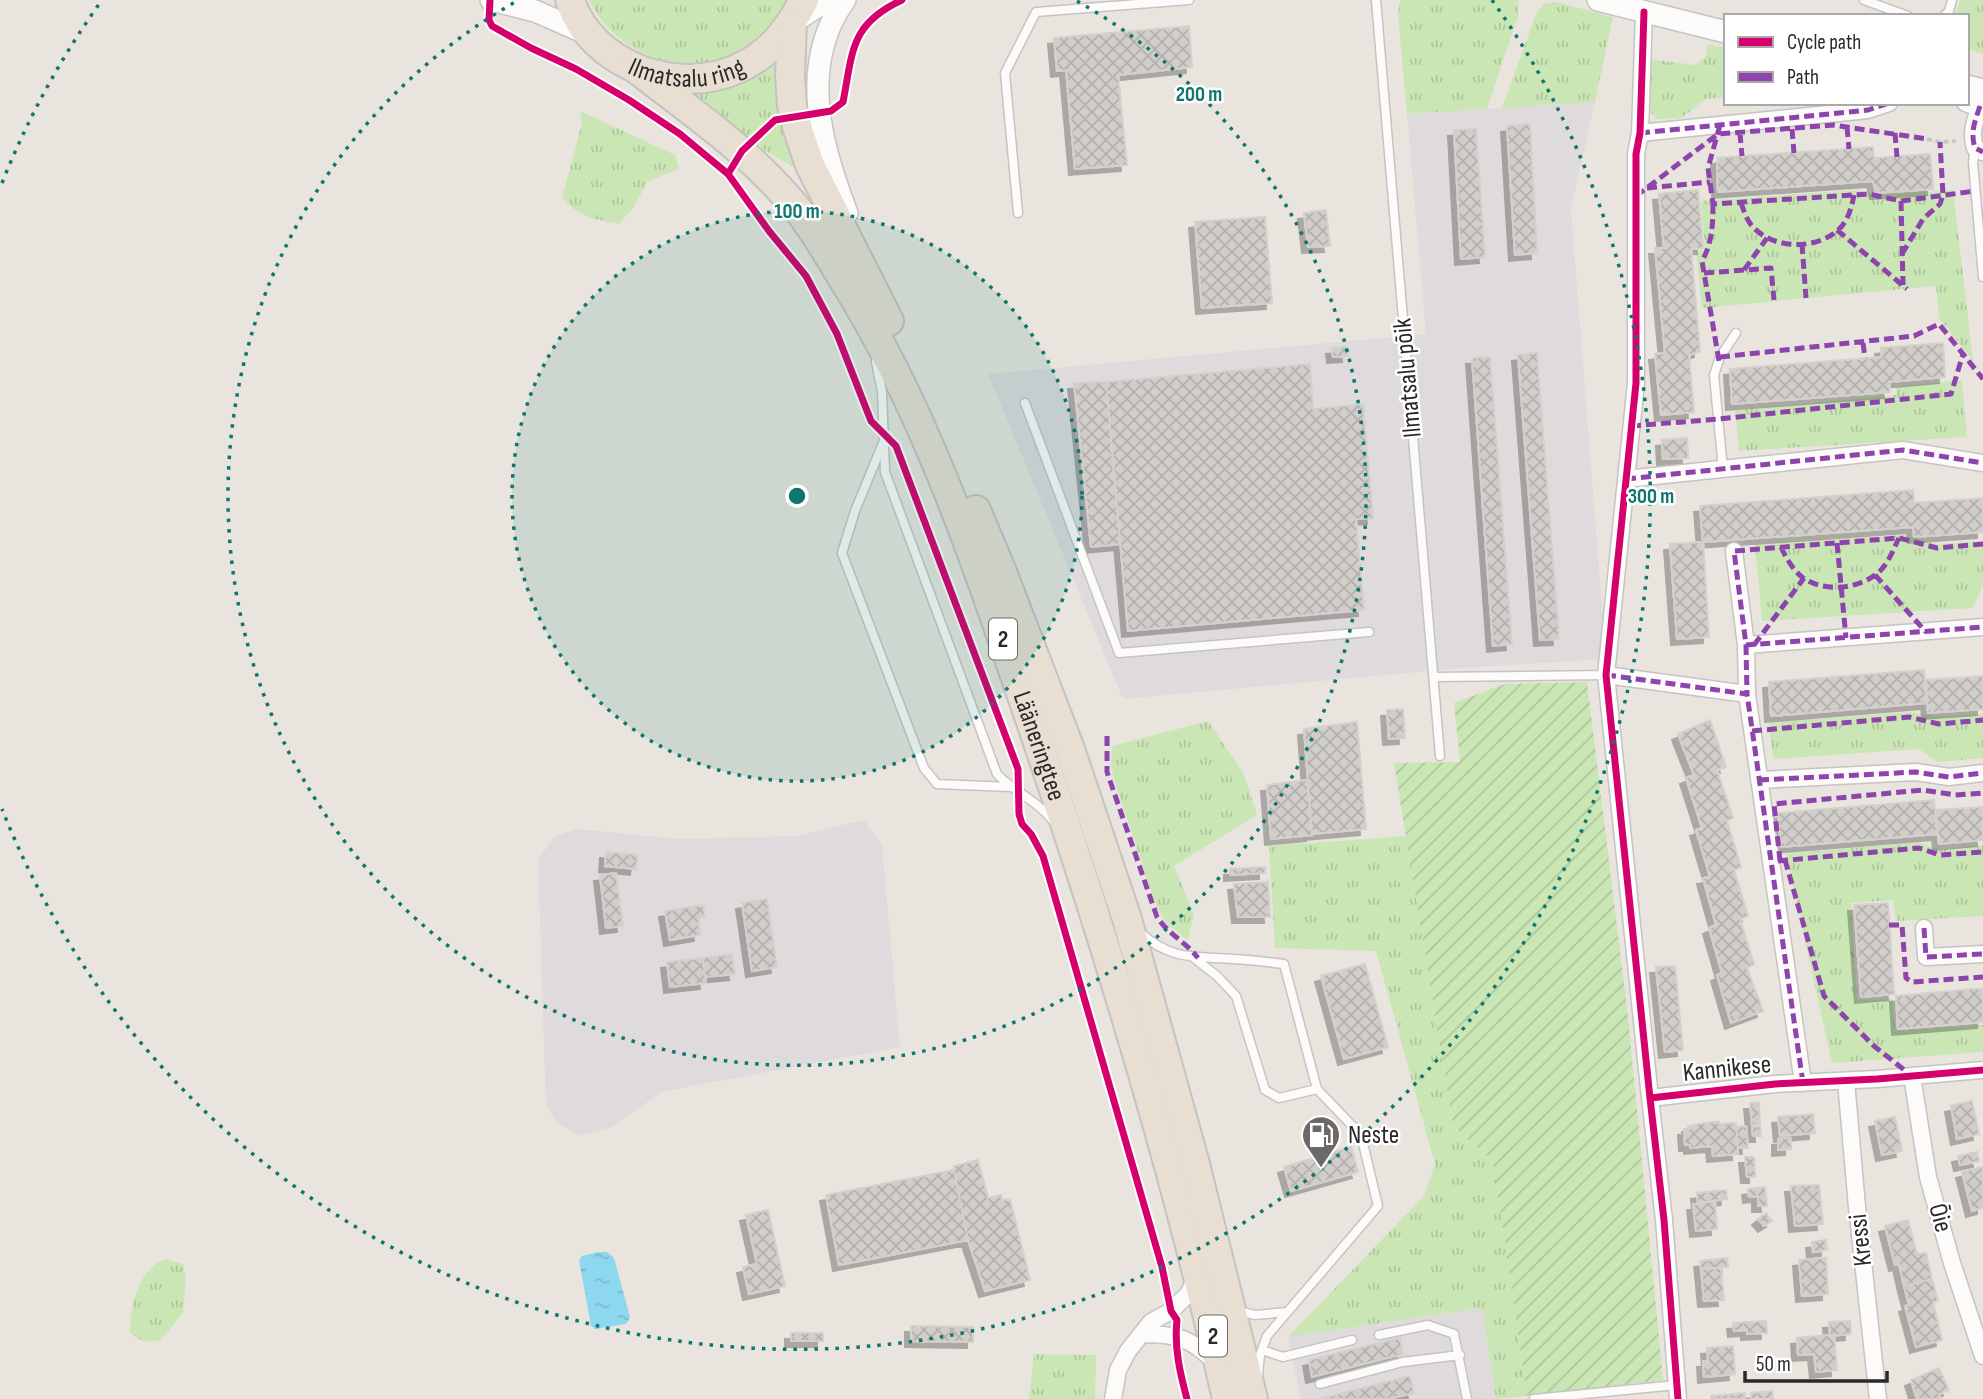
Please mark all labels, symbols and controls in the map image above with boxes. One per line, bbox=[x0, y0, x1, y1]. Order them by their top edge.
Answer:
legend bbox=[1724, 14, 1969, 105]
text: Cycle path bbox=[1787, 30, 1861, 55]
street label: Ilmatsalu ring bbox=[623, 51, 750, 94]
text: Path bbox=[1787, 65, 1819, 90]
text: 200 m bbox=[1176, 82, 1222, 107]
text: 100 m bbox=[774, 199, 820, 224]
street label: Ilmatsalu põik bbox=[1387, 317, 1429, 439]
centre of rings bbox=[785, 484, 809, 508]
text: 300 m bbox=[1628, 484, 1674, 509]
road number: 2 bbox=[989, 618, 1017, 660]
street label: Lääneringtee bbox=[1006, 687, 1072, 805]
street label: Kannikese bbox=[1681, 1049, 1773, 1089]
fuel station icon: Neste bbox=[1300, 1114, 1342, 1169]
place label: Neste bbox=[1348, 1120, 1399, 1151]
street label: Õie bbox=[1921, 1200, 1959, 1236]
street label: Kressi bbox=[1843, 1212, 1879, 1268]
road number: 2 bbox=[1199, 1316, 1227, 1356]
scale bar bbox=[1745, 1340, 1887, 1384]
text: 50 m bbox=[1756, 1352, 1791, 1377]

